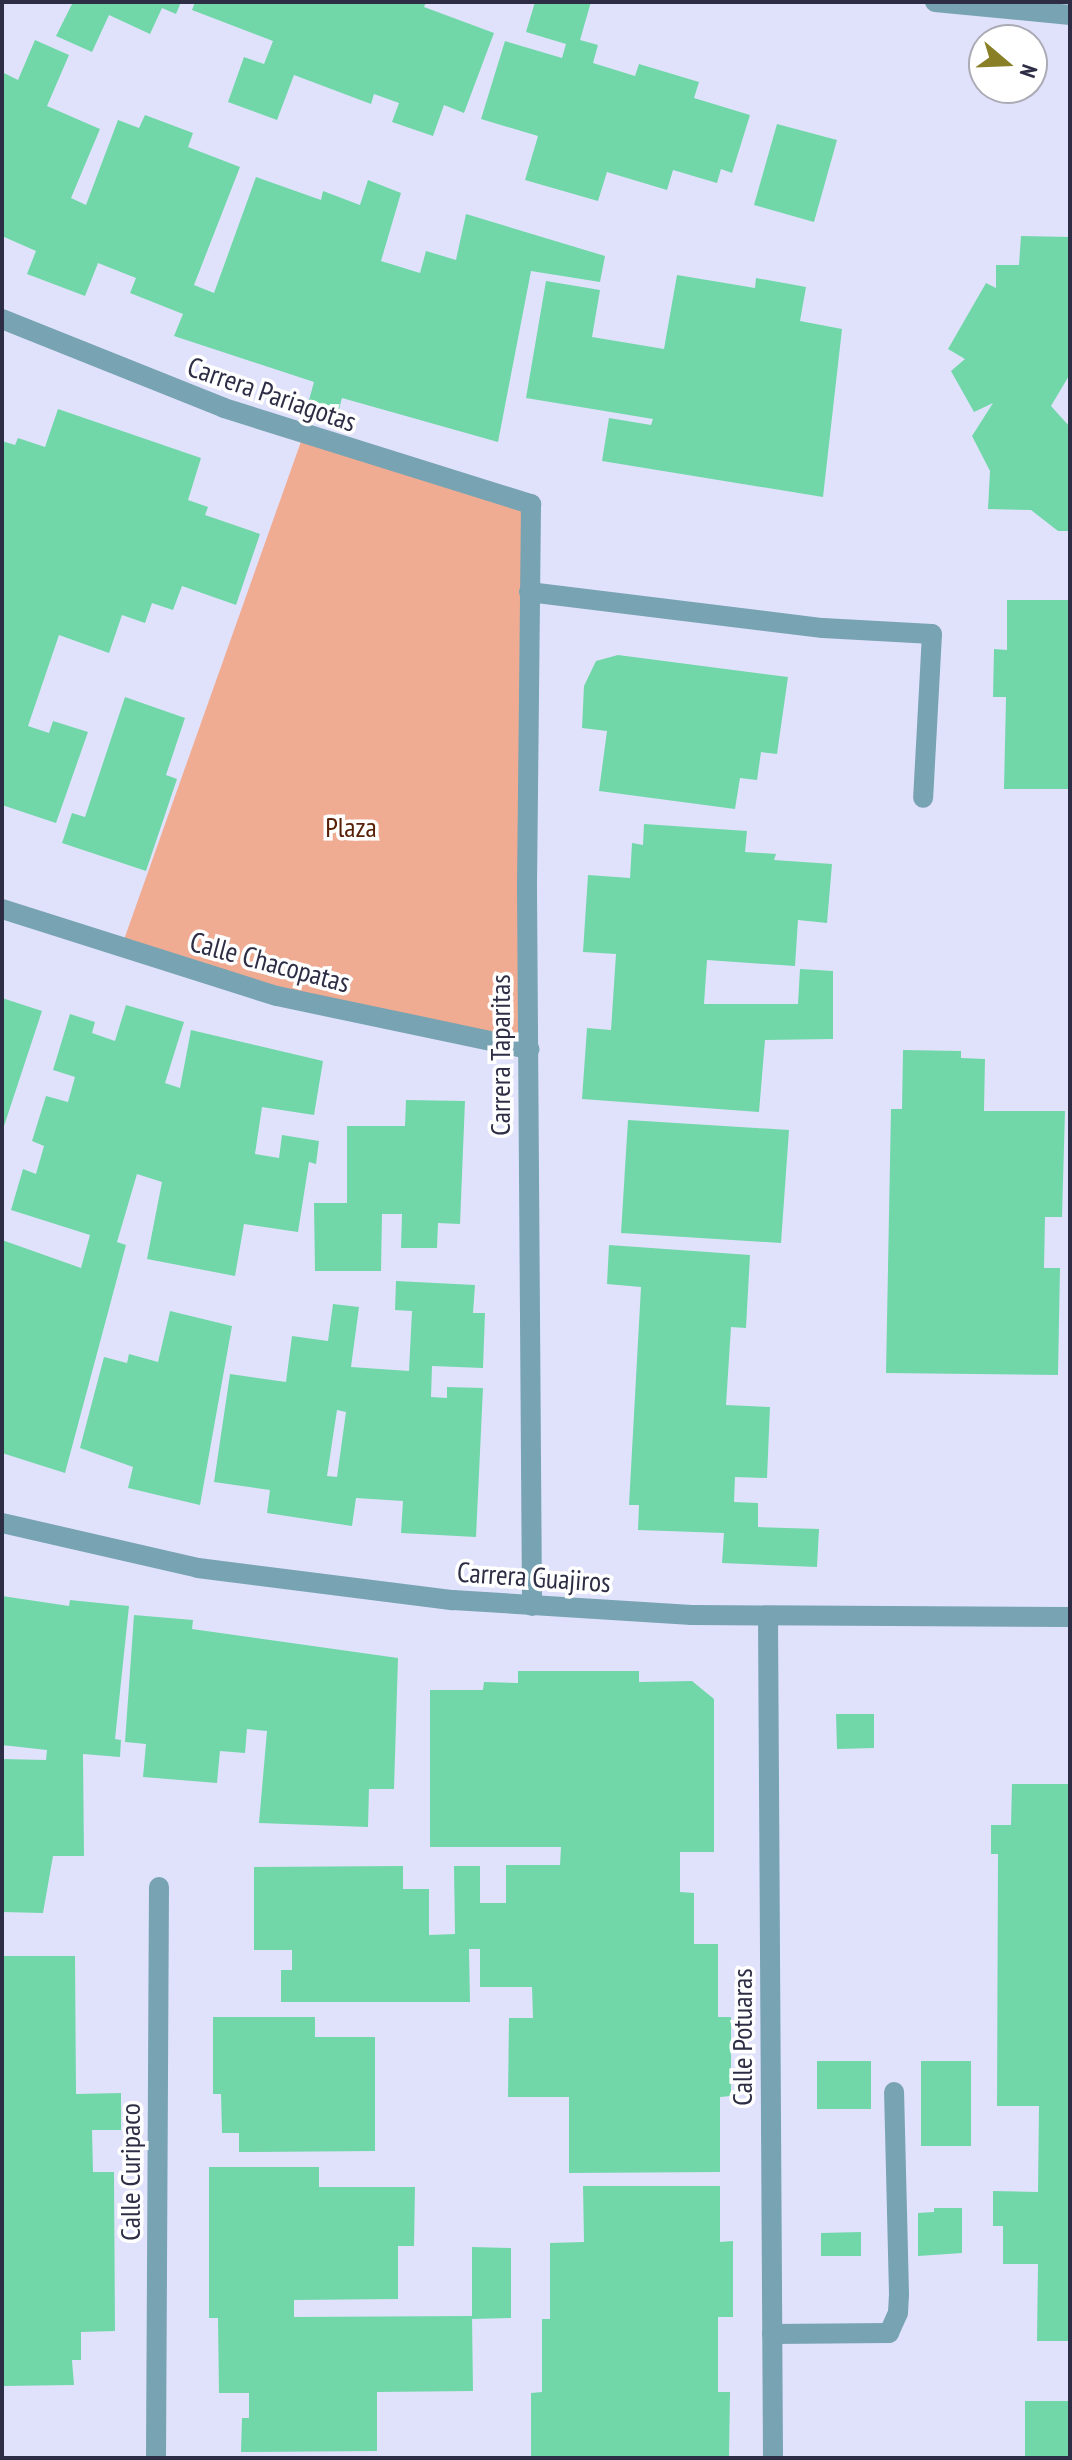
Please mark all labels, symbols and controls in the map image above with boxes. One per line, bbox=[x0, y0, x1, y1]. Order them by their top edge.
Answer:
north arrow bbox=[968, 24, 1048, 104]
text: N bbox=[1014, 61, 1044, 81]
street label: Carrera Pariagotas bbox=[183, 349, 361, 439]
park label: Plaza bbox=[325, 810, 377, 844]
street label: Calle Chacopatas bbox=[187, 925, 353, 999]
street label: Carrera Taparitas bbox=[483, 974, 517, 1136]
street label: Carrera Guajiros bbox=[456, 1555, 612, 1599]
street label: Calle Potuaras bbox=[725, 1968, 759, 2106]
street label: Calle Curipaco bbox=[113, 2103, 147, 2241]

